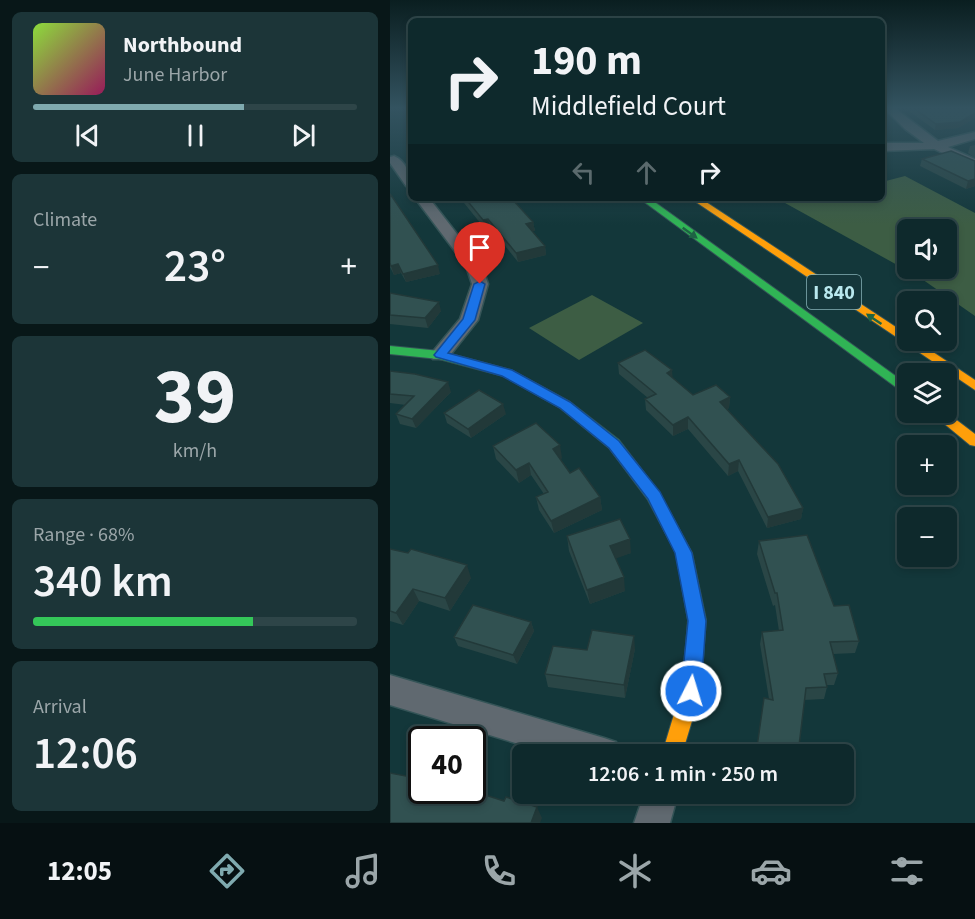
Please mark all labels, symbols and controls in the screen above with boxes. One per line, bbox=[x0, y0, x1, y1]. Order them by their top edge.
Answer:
text: Northbound bbox=[123, 29, 242, 61]
text: 190 m bbox=[531, 31, 642, 91]
icon: right bbox=[432, 42, 510, 120]
text: June Harbor bbox=[123, 61, 227, 89]
text: Middlefield Court bbox=[531, 87, 726, 126]
icon: previous bbox=[71, 119, 104, 152]
icon: pause bbox=[179, 119, 212, 152]
icon: next bbox=[287, 119, 320, 152]
icon: left bbox=[567, 156, 600, 189]
icon: ahead bbox=[630, 156, 663, 189]
icon: right bbox=[693, 156, 726, 189]
text: Climate bbox=[33, 206, 97, 234]
map controls bbox=[897, 219, 957, 567]
button: sound bbox=[897, 219, 957, 279]
pin bbox=[454, 222, 505, 284]
one-way arrow bbox=[683, 226, 698, 238]
icon: arrive bbox=[463, 231, 496, 264]
text: 23° bbox=[164, 235, 226, 299]
text: − bbox=[33, 244, 49, 291]
text: + bbox=[341, 244, 357, 291]
road number: I 840 bbox=[807, 275, 861, 309]
button: search bbox=[897, 291, 957, 351]
one-way arrow bbox=[866, 314, 882, 325]
text: 39 bbox=[154, 342, 236, 453]
button: layers bbox=[897, 363, 957, 423]
button: + bbox=[897, 435, 957, 495]
text: km/h bbox=[173, 437, 217, 465]
button: − bbox=[897, 507, 957, 567]
text: Range · 68% bbox=[33, 521, 134, 549]
text: 340 km bbox=[33, 550, 173, 614]
position arrow bbox=[659, 659, 723, 723]
text: Arrival bbox=[33, 693, 87, 721]
text: 12:06 bbox=[33, 722, 138, 786]
speed limit sign: 40 bbox=[408, 726, 486, 804]
text: 12:06 · 1 min · 250 m bbox=[588, 758, 778, 790]
icon: directions bbox=[206, 850, 248, 892]
icon: music bbox=[342, 850, 384, 892]
icon: phone bbox=[478, 850, 520, 892]
icon: climate bbox=[614, 850, 656, 892]
icon: car bbox=[750, 850, 792, 892]
icon: filters bbox=[886, 850, 928, 892]
text: 12:05 bbox=[47, 852, 112, 891]

